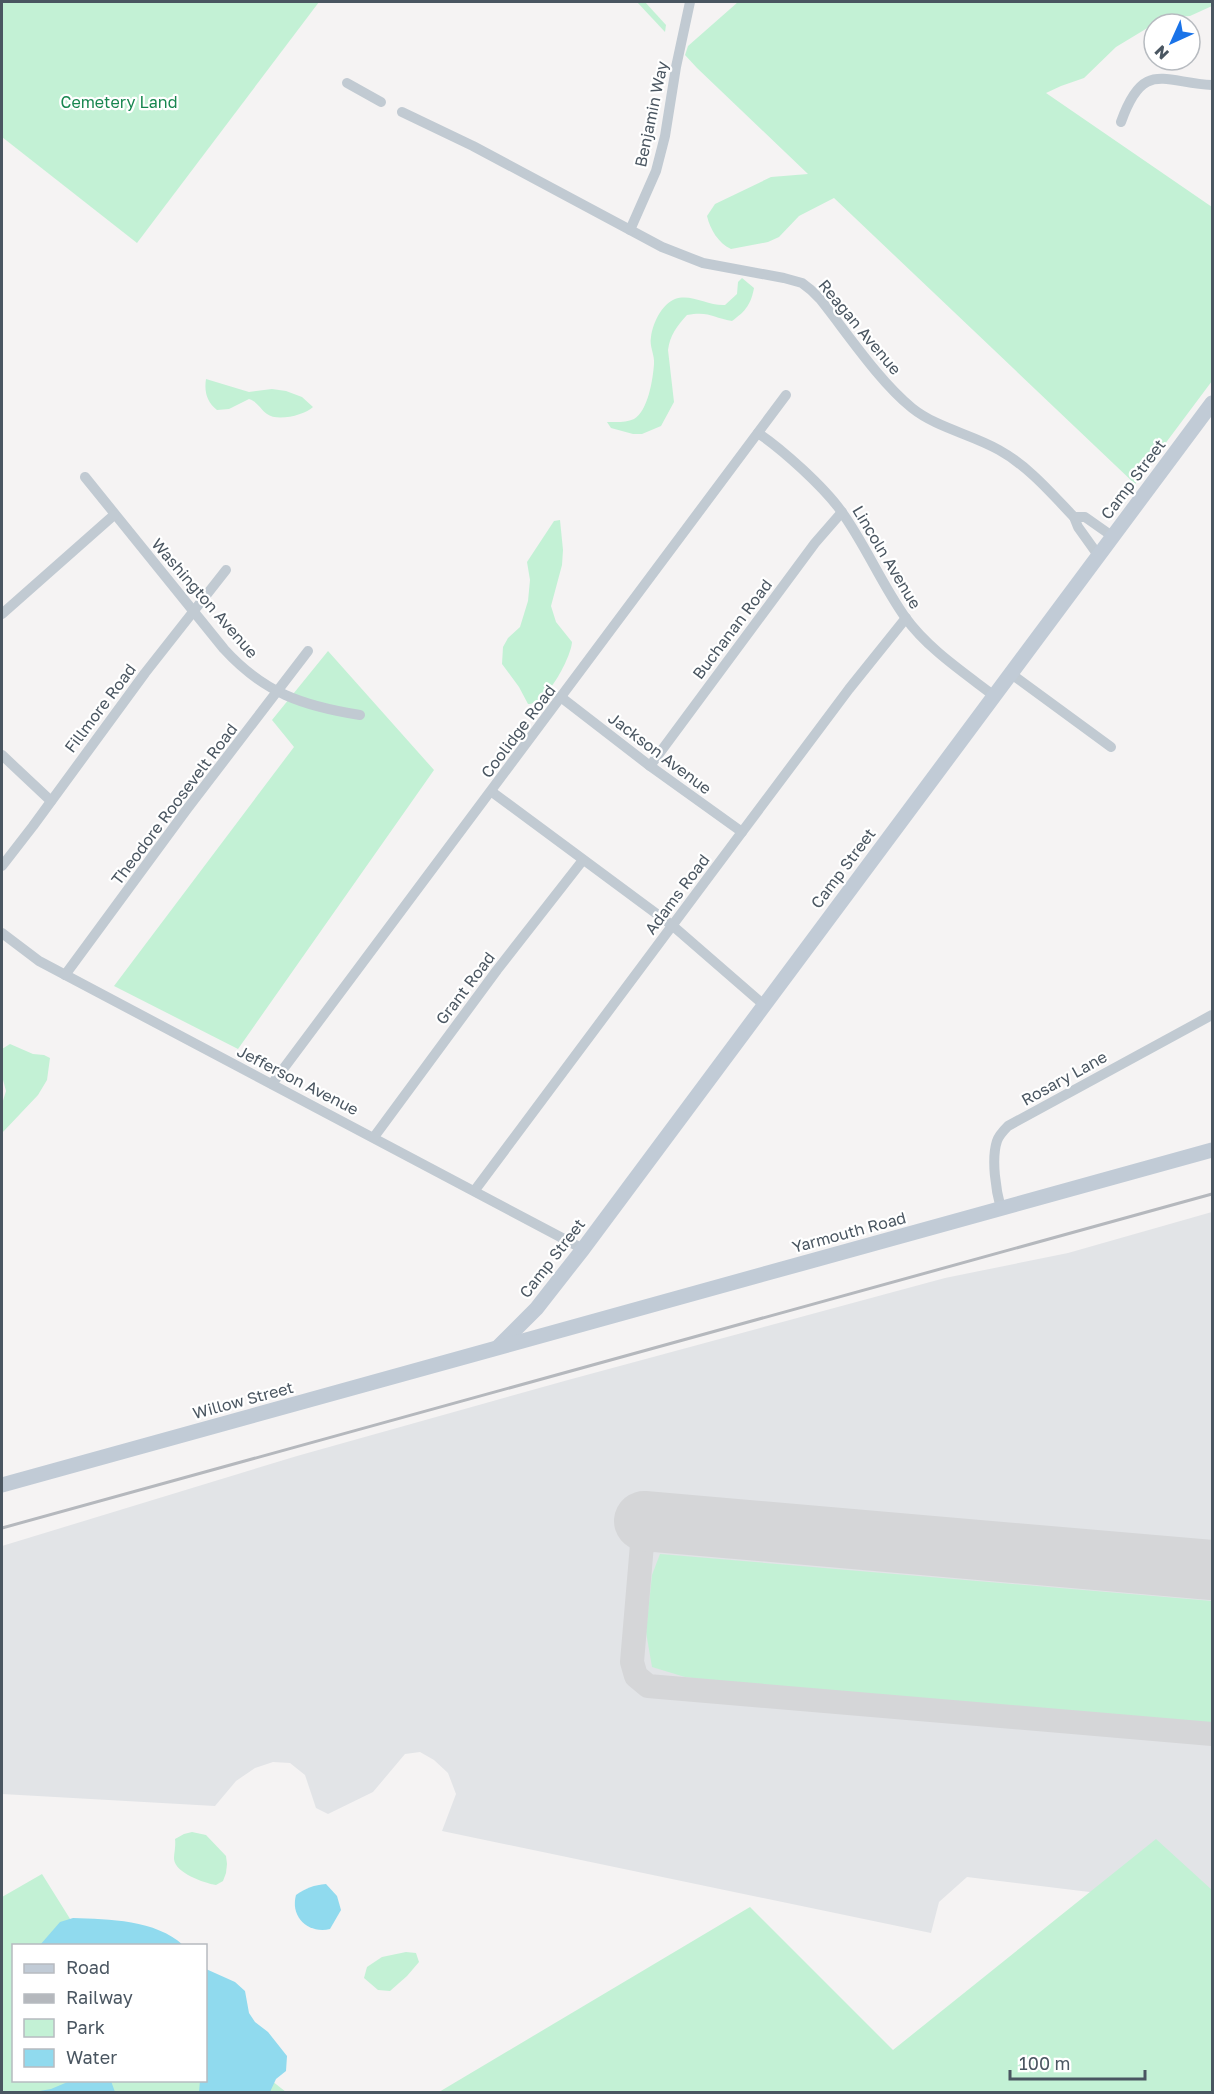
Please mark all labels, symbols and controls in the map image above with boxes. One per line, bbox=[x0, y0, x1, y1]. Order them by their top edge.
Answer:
north arrow bbox=[1142, 12, 1202, 72]
text: N bbox=[1150, 41, 1173, 64]
street label: Benjamin Way bbox=[630, 59, 672, 169]
park label: Cemetery Land bbox=[61, 92, 177, 112]
street label: Reagan Avenue bbox=[814, 275, 906, 379]
street label: Camp Street bbox=[1096, 435, 1170, 523]
street label: Lincoln Avenue bbox=[848, 502, 926, 612]
street label: Washington Avenue bbox=[147, 534, 263, 662]
street label: Buchanan Road bbox=[688, 575, 776, 683]
street label: Fillmore Road bbox=[60, 660, 140, 756]
street label: Coolidge Road bbox=[476, 680, 560, 782]
street label: Jackson Avenue bbox=[604, 708, 716, 798]
street label: Theodore Roosevelt Road bbox=[107, 719, 241, 889]
street label: Camp Street bbox=[806, 824, 880, 912]
street label: Adams Road bbox=[640, 850, 714, 938]
street label: Grant Road bbox=[431, 948, 499, 1028]
street label: Jefferson Avenue bbox=[234, 1041, 362, 1119]
street label: Rosary Lane bbox=[1018, 1046, 1110, 1110]
street label: Yarmouth Road bbox=[790, 1207, 908, 1257]
street label: Camp Street bbox=[515, 1214, 589, 1302]
street label: Willow Street bbox=[190, 1377, 296, 1423]
legend bbox=[12, 1944, 207, 2082]
text: Road bbox=[66, 1956, 110, 1978]
text: Railway bbox=[66, 1986, 133, 2008]
text: Park bbox=[66, 2016, 105, 2038]
scale bar bbox=[1010, 2043, 1145, 2081]
text: Water bbox=[66, 2046, 117, 2068]
text: 100 m bbox=[1019, 2052, 1070, 2074]

